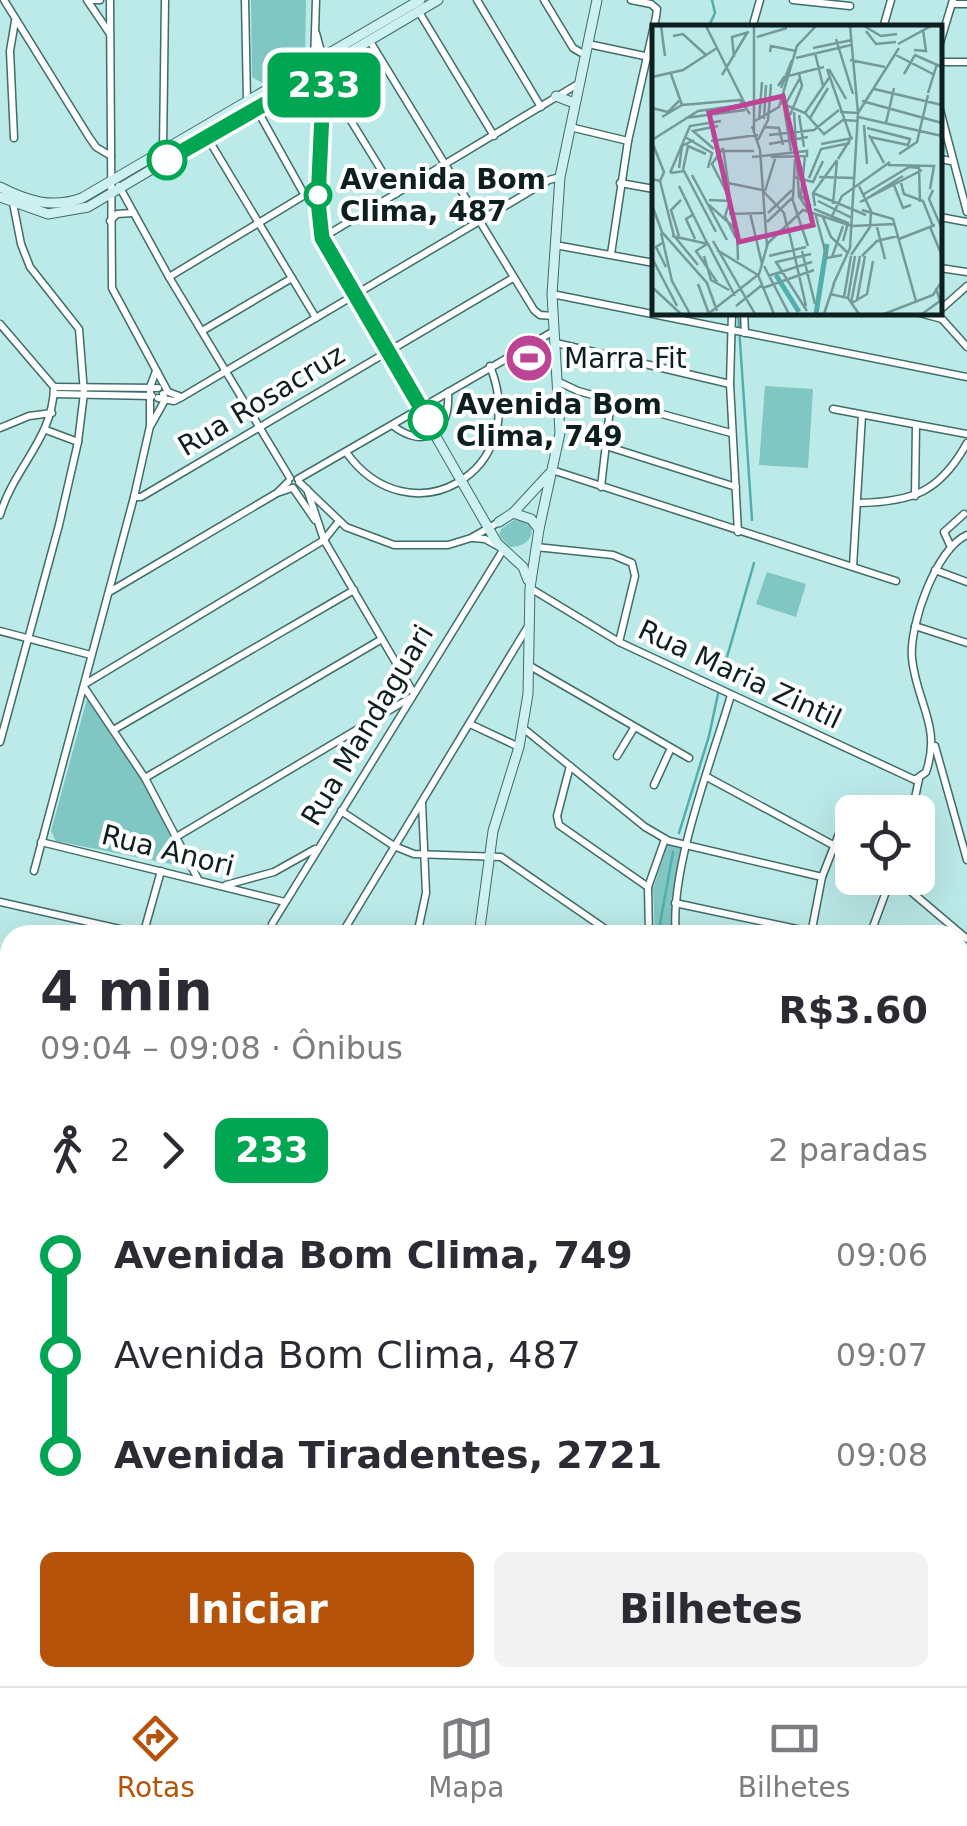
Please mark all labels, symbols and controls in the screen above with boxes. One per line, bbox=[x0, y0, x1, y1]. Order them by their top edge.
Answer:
inset map bbox=[652, 25, 942, 315]
line badge: 233 bbox=[266, 52, 382, 118]
text: 233 bbox=[287, 65, 361, 105]
unlabelled marker bbox=[148, 141, 186, 179]
place label: Avenida Bom Clima, 487 bbox=[340, 163, 546, 228]
marker: Avenida Bom Clima, 487 bbox=[305, 182, 331, 208]
sports icon: Marra Fit bbox=[503, 332, 555, 384]
street label: Rua Rosacruz bbox=[172, 338, 351, 463]
place label: Marra Fit bbox=[564, 342, 687, 375]
place label: Avenida Bom Clima, 749 bbox=[456, 388, 662, 453]
marker: Avenida Bom Clima, 749 bbox=[409, 401, 447, 439]
street label: Rua Maria Zintil bbox=[633, 613, 846, 736]
street label: Rua Mandaguari bbox=[295, 619, 440, 831]
map controls bbox=[835, 795, 935, 895]
button: locate bbox=[835, 795, 935, 895]
street label: Rua Anori bbox=[98, 818, 238, 883]
text: 4 min bbox=[40, 959, 213, 1023]
text: R$3.60 bbox=[779, 988, 928, 1032]
text: 09:04 – 09:08 · Ônibus bbox=[40, 1029, 403, 1067]
icon: walk bbox=[40, 1123, 95, 1178]
icon: forward bbox=[145, 1123, 200, 1178]
text: 233 bbox=[235, 1130, 308, 1170]
text: 2 bbox=[110, 1131, 130, 1169]
text: 2 paradas bbox=[768, 1131, 928, 1169]
text: Avenida Bom Clima, 749 bbox=[114, 1233, 633, 1277]
text: 09:06 bbox=[836, 1236, 928, 1274]
text: Avenida Bom Clima, 487 bbox=[114, 1333, 581, 1377]
text: 09:07 bbox=[836, 1336, 928, 1374]
text: Avenida Tiradentes, 2721 bbox=[114, 1433, 662, 1477]
text: 09:08 bbox=[836, 1436, 928, 1474]
button: Iniciar bbox=[40, 1552, 474, 1667]
button: Bilhetes bbox=[494, 1552, 928, 1667]
tab: Rotas bbox=[117, 1711, 195, 1804]
tab: Mapa bbox=[428, 1711, 504, 1804]
tab: Bilhetes bbox=[738, 1711, 850, 1804]

